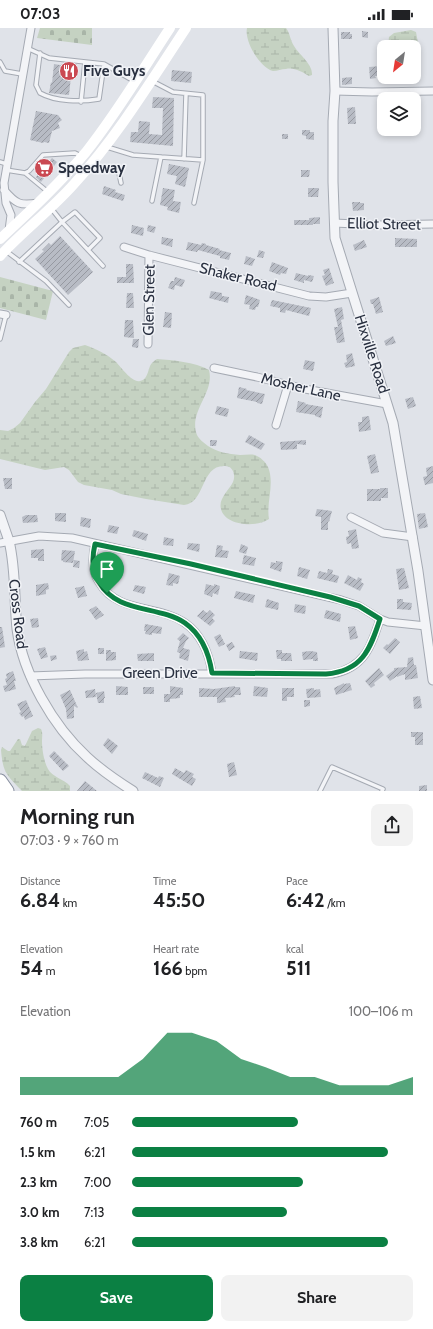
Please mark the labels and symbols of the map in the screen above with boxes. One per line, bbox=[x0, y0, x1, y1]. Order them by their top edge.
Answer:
north arrow bbox=[377, 40, 421, 84]
restaurant icon: Five Guys bbox=[58, 60, 80, 82]
place label: Five Guys bbox=[83, 62, 145, 80]
supermarket icon: Speedway bbox=[33, 157, 55, 179]
place label: Speedway bbox=[58, 159, 126, 177]
street label: Elliot Street bbox=[347, 214, 421, 234]
street label: Shaker Road bbox=[198, 259, 278, 295]
street label: Glen Street bbox=[139, 264, 159, 336]
street label: Hixville Road bbox=[351, 312, 393, 396]
street label: Mosher Lane bbox=[259, 369, 343, 405]
pin bbox=[90, 552, 124, 593]
street label: Cross Road bbox=[5, 578, 31, 650]
street label: Green Drive bbox=[122, 664, 198, 682]

